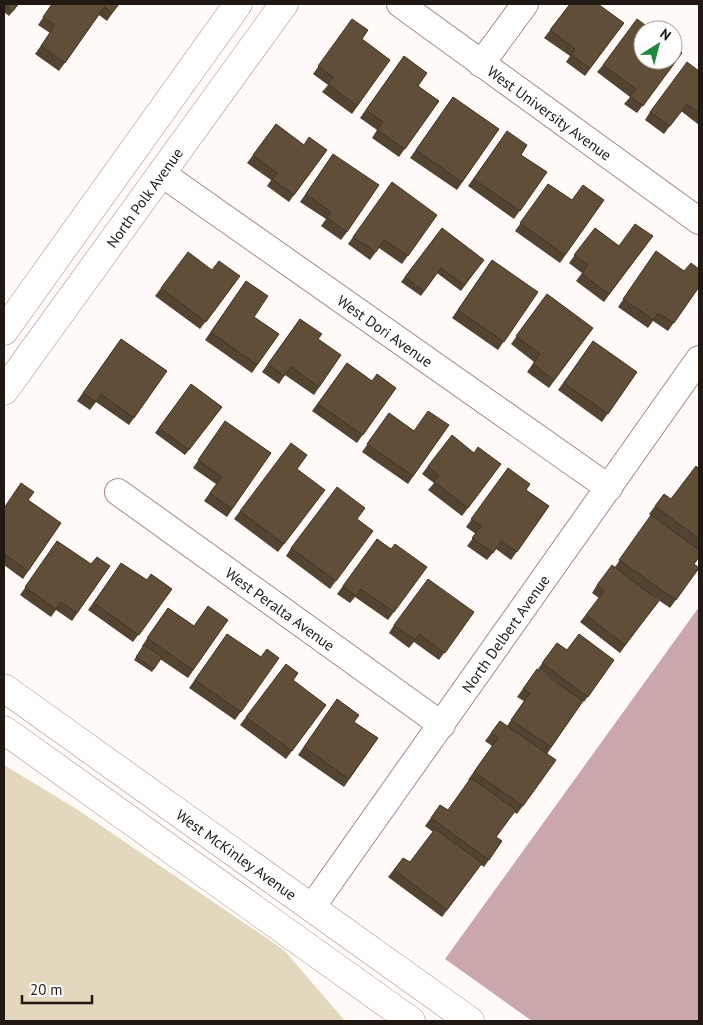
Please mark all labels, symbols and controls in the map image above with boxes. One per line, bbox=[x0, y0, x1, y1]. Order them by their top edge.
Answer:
north arrow bbox=[633, 20, 683, 70]
text: N bbox=[657, 24, 675, 44]
street label: West University Avenue bbox=[484, 61, 616, 164]
street label: North Polk Avenue bbox=[102, 144, 187, 251]
street label: West Dori Avenue bbox=[334, 291, 437, 371]
street label: West Peralta Avenue bbox=[222, 563, 339, 655]
street label: North Delbert Avenue bbox=[457, 571, 553, 696]
street label: West McKinley Avenue bbox=[173, 805, 301, 904]
scale bar bbox=[22, 972, 92, 1004]
text: 20 m bbox=[30, 980, 63, 999]

